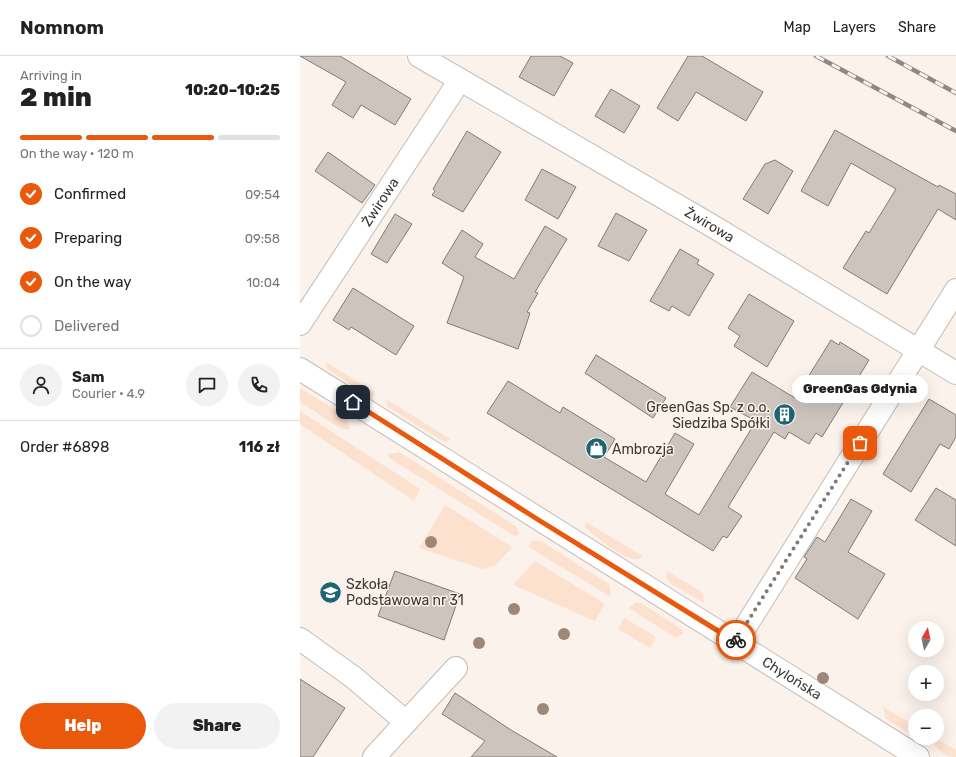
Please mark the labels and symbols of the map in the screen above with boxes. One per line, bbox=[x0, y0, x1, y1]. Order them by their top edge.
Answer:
street label: Żwirowa bbox=[358, 175, 403, 230]
street label: Żwirowa bbox=[682, 204, 737, 246]
callout: GreenGas Gdynia bbox=[792, 375, 928, 403]
pin bbox=[336, 385, 370, 419]
place label: GreenGas Sp. z o.o. Siedziba Spółki bbox=[646, 399, 770, 432]
building icon: GreenGas Sp. z o.o. Siedziba Spółki bbox=[772, 402, 798, 428]
pin bbox=[843, 426, 877, 460]
shop icon: Ambrozja bbox=[584, 436, 610, 462]
place label: Ambrozja bbox=[612, 441, 674, 458]
place label: Szkoła Podstawowa nr 31 bbox=[346, 576, 464, 609]
school or university icon: Szkoła Podstawowa nr 31 bbox=[318, 579, 344, 605]
courier bbox=[716, 620, 756, 660]
north arrow bbox=[908, 621, 944, 657]
street label: Chylońska bbox=[759, 653, 825, 703]

